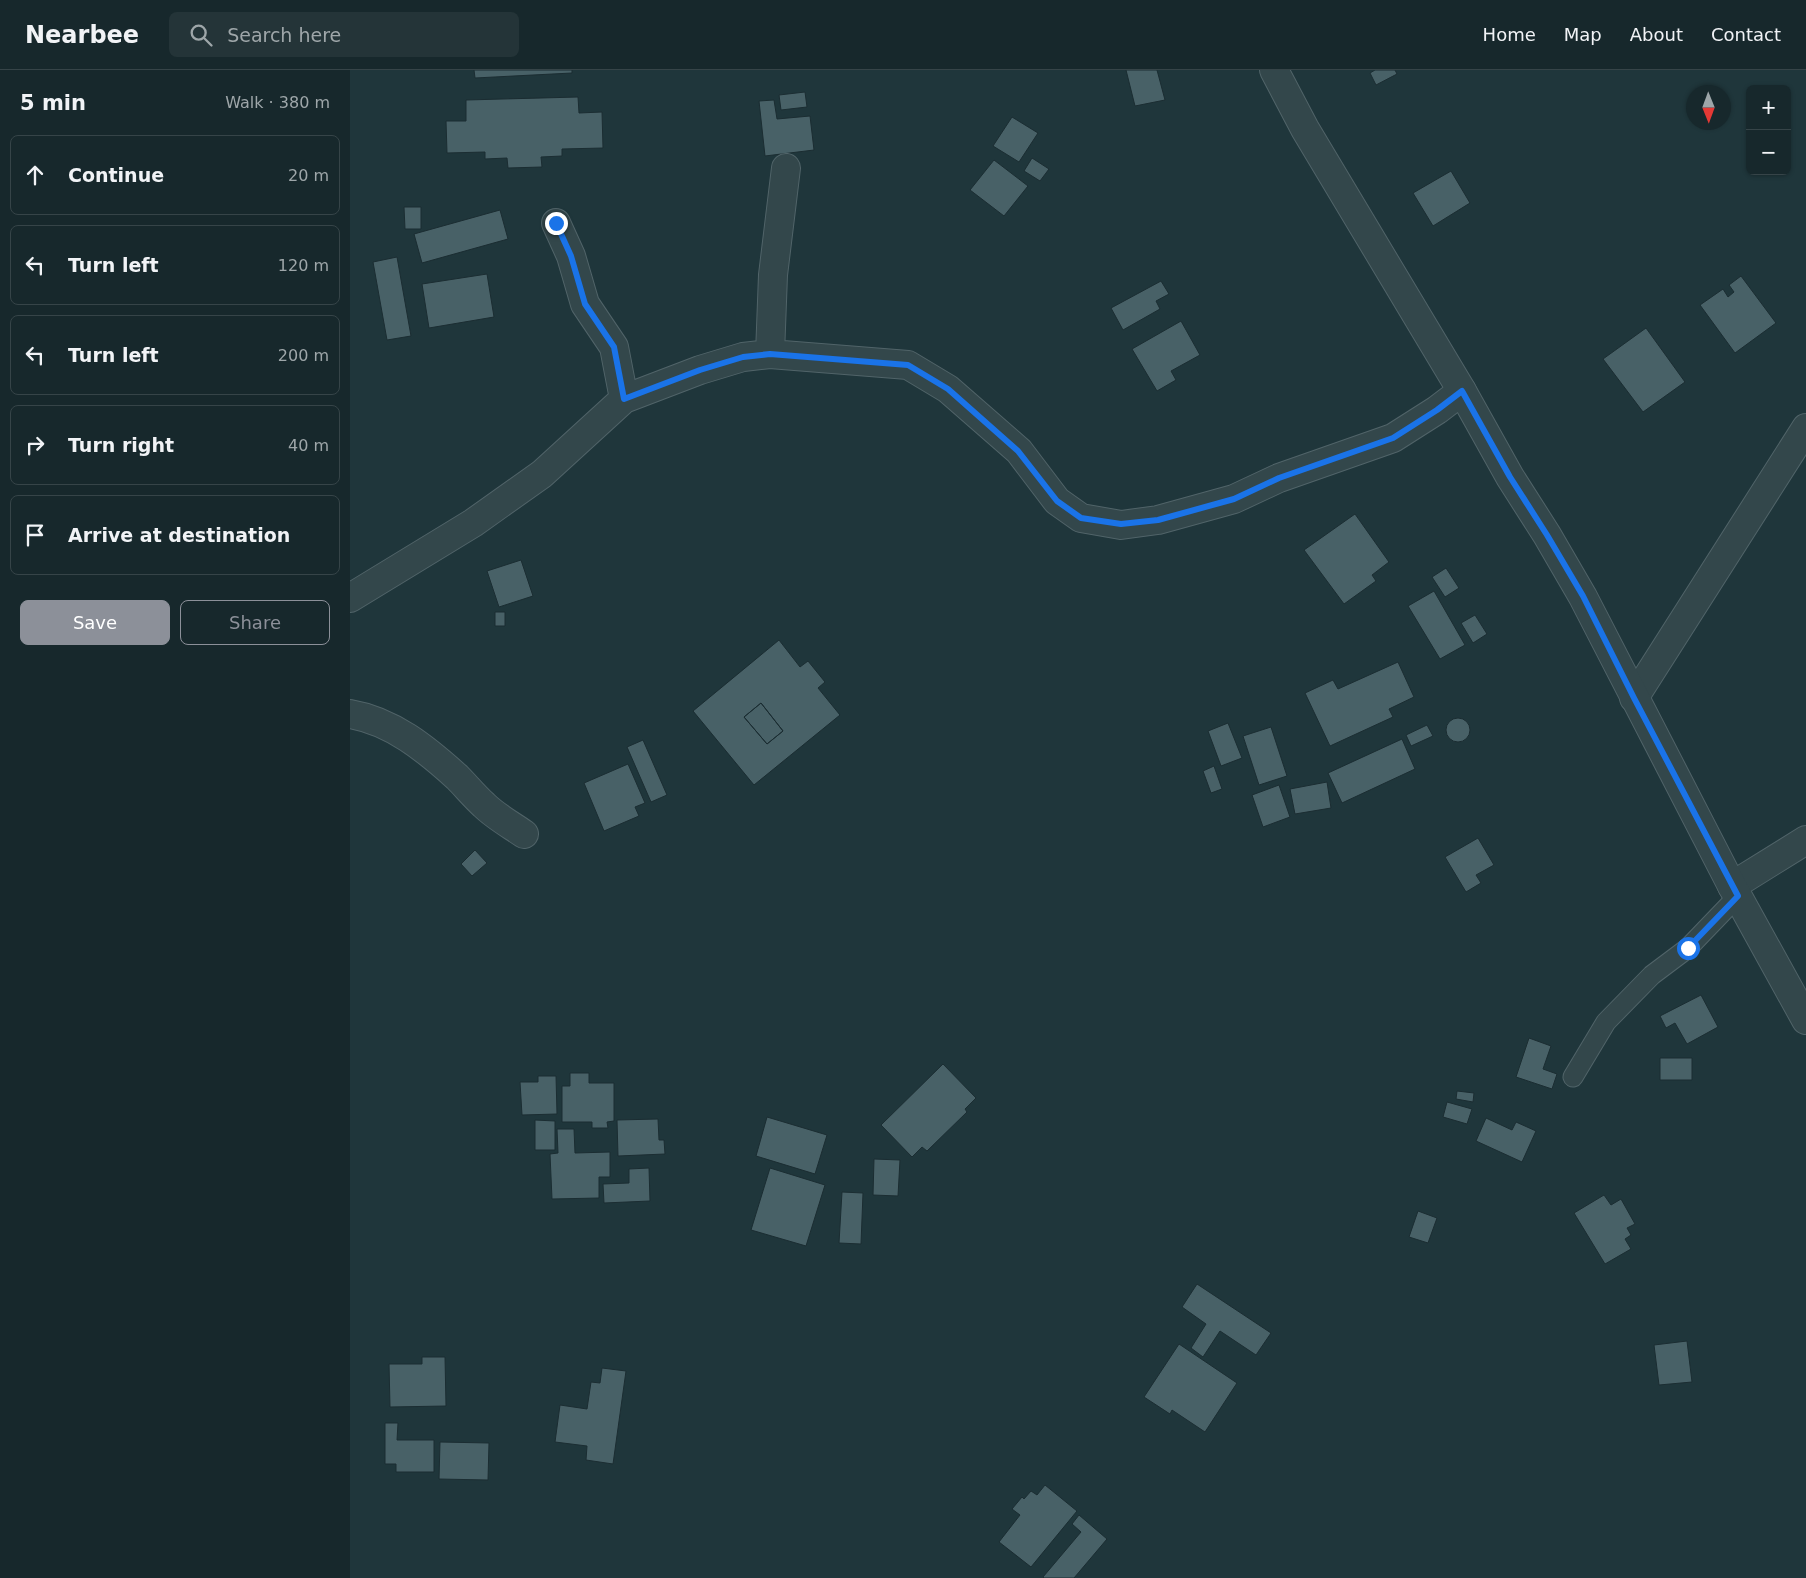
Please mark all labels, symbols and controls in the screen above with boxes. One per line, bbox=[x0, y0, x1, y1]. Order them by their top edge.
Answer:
search box bbox=[169, 12, 519, 57]
text: Nearbee bbox=[25, 21, 139, 49]
icon: search bbox=[187, 21, 215, 49]
text: Search here bbox=[227, 24, 341, 46]
text: Home bbox=[1483, 24, 1536, 45]
text: Map bbox=[1564, 24, 1602, 45]
text: About bbox=[1630, 24, 1683, 45]
text: Contact bbox=[1711, 24, 1781, 45]
north arrow bbox=[1686, 85, 1731, 130]
map controls bbox=[1746, 85, 1791, 175]
button: + bbox=[1746, 85, 1791, 130]
text: 5 min bbox=[20, 91, 86, 115]
text: Walk · 380 m bbox=[225, 93, 330, 112]
button: − bbox=[1746, 130, 1791, 175]
icon: ahead bbox=[21, 161, 49, 189]
text: Continue bbox=[68, 164, 164, 186]
text: 20 m bbox=[288, 166, 329, 185]
route end bbox=[545, 212, 568, 235]
icon: left bbox=[21, 251, 49, 279]
text: Turn left bbox=[68, 254, 159, 276]
text: 120 m bbox=[278, 256, 329, 275]
icon: left bbox=[21, 341, 49, 369]
text: Turn left bbox=[68, 344, 159, 366]
text: 200 m bbox=[278, 346, 329, 365]
icon: right bbox=[21, 431, 49, 459]
text: Turn right bbox=[68, 434, 174, 456]
text: 40 m bbox=[288, 436, 329, 455]
icon: arrive bbox=[21, 521, 49, 549]
text: Arrive at destination bbox=[68, 524, 290, 546]
button: Save bbox=[20, 600, 170, 645]
button: Share bbox=[180, 600, 330, 645]
route start bbox=[1677, 937, 1700, 960]

